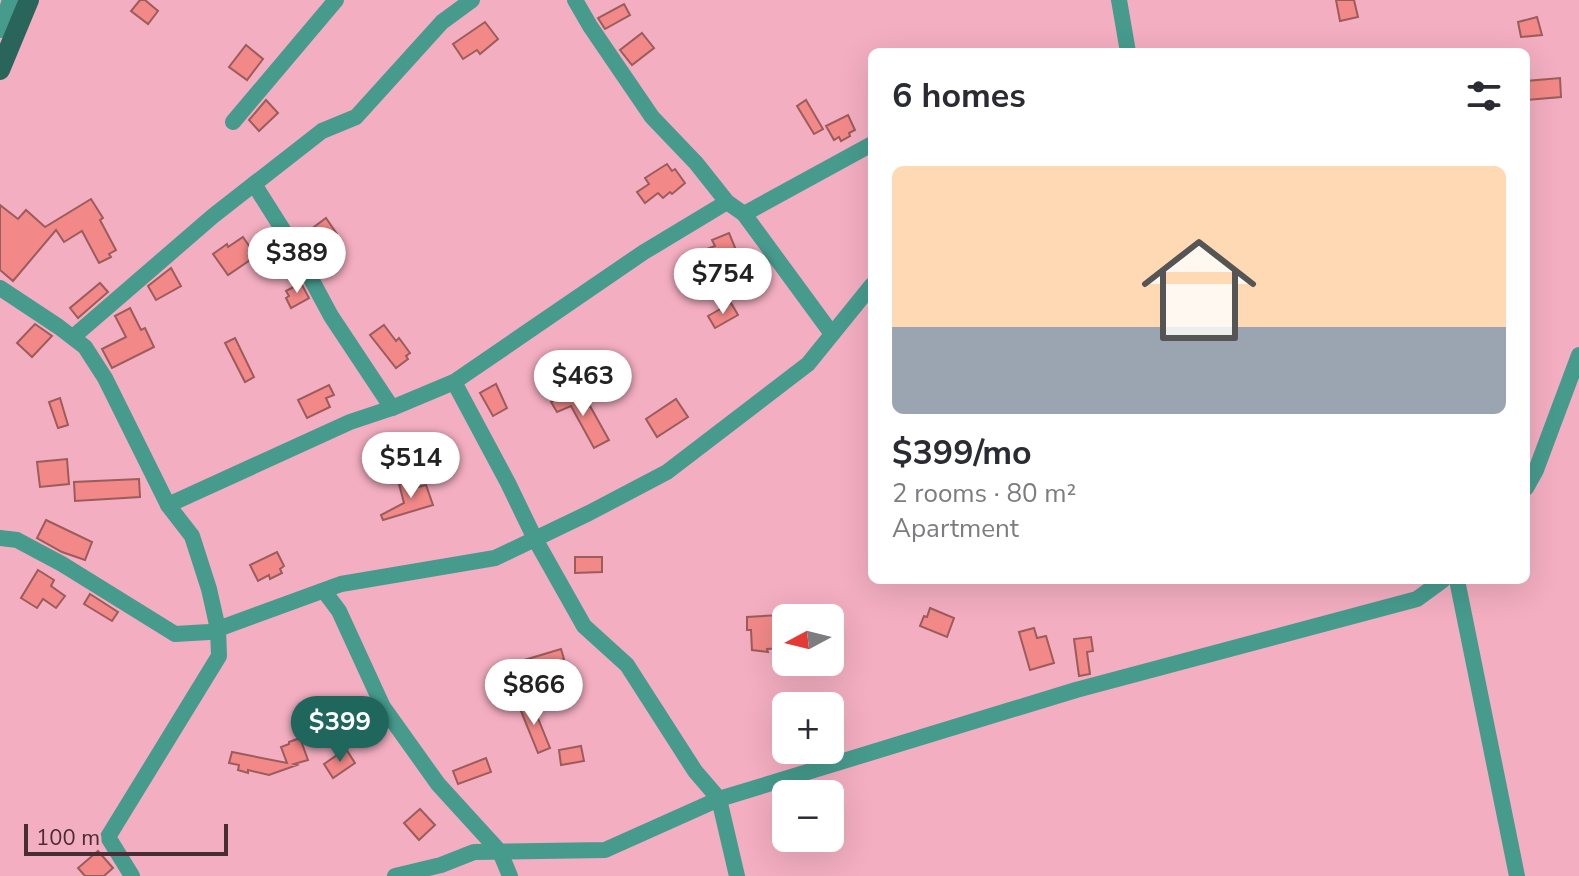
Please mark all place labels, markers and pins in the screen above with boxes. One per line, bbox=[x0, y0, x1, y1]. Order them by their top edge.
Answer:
pin: $389 bbox=[250, 227, 344, 295]
pin: $754 bbox=[676, 248, 770, 316]
pin: $463 bbox=[536, 350, 630, 418]
pin: $514 bbox=[364, 432, 458, 500]
pin: $866 bbox=[487, 659, 581, 727]
pin: $399 bbox=[293, 696, 387, 764]

